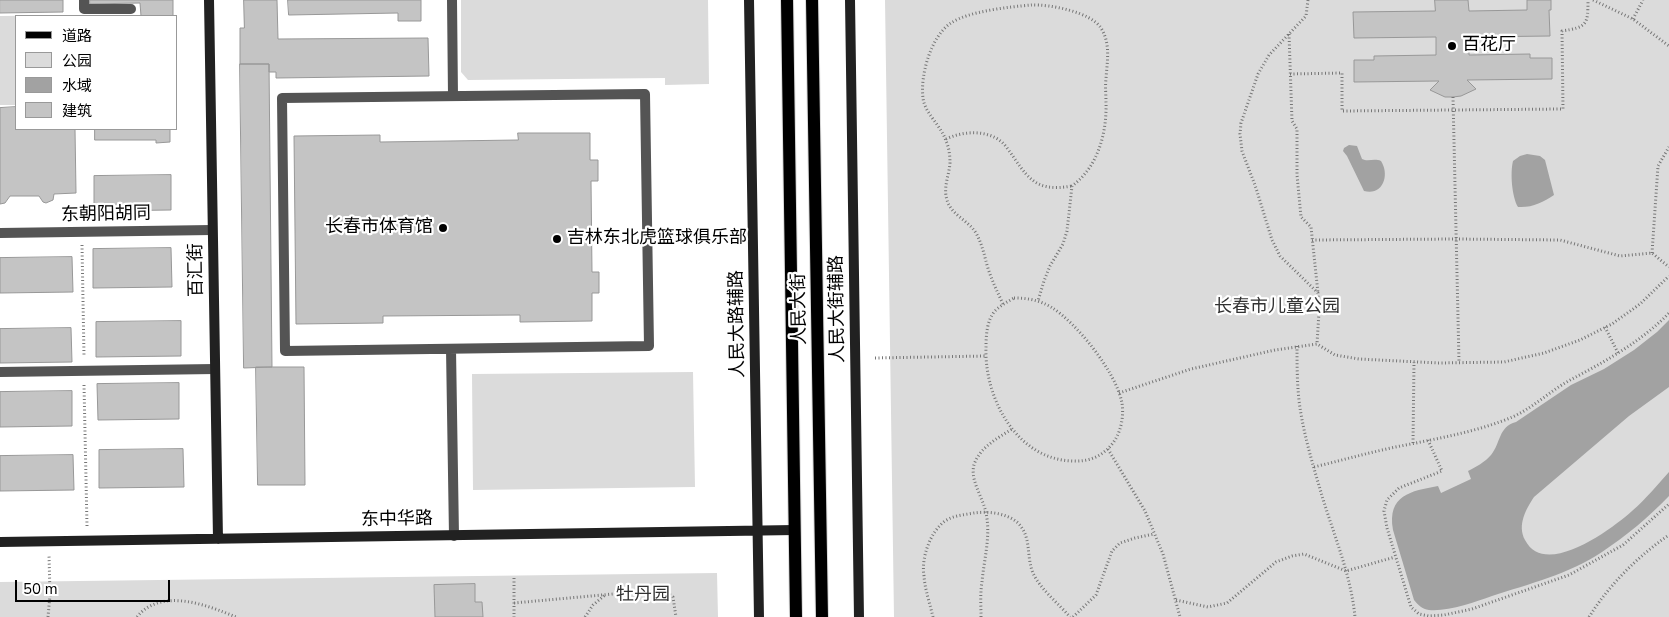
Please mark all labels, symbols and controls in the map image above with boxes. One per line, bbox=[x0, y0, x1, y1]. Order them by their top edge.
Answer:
legend bbox=[15, 15, 178, 130]
text: 道路 bbox=[62, 26, 92, 46]
place label: 百花厅 bbox=[1462, 35, 1516, 57]
marker: 百花厅 bbox=[1446, 40, 1458, 52]
text: 公园 bbox=[62, 51, 92, 71]
text: 水域 bbox=[62, 76, 92, 96]
text: 建筑 bbox=[62, 101, 92, 121]
street label: 东朝阳胡同 bbox=[61, 203, 151, 227]
place label: 长春市体育馆 bbox=[325, 217, 433, 239]
marker: 长春市体育馆 bbox=[437, 222, 449, 234]
place label: 吉林东北虎篮球俱乐部 bbox=[567, 228, 747, 250]
marker: 吉林东北虎篮球俱乐部 bbox=[551, 233, 563, 245]
street label: 百汇街 bbox=[186, 243, 208, 297]
street label: 人民大街辅路 bbox=[826, 255, 850, 363]
street label: 人民大路辅路 bbox=[726, 270, 750, 378]
street label: 人民大街 bbox=[789, 273, 811, 345]
park label: 长春市儿童公园 bbox=[1214, 297, 1340, 319]
street label: 东中华路 bbox=[361, 509, 433, 531]
scale bar bbox=[18, 570, 172, 602]
text: 50 m bbox=[23, 579, 58, 599]
park label: 牡丹园 bbox=[616, 585, 670, 607]

